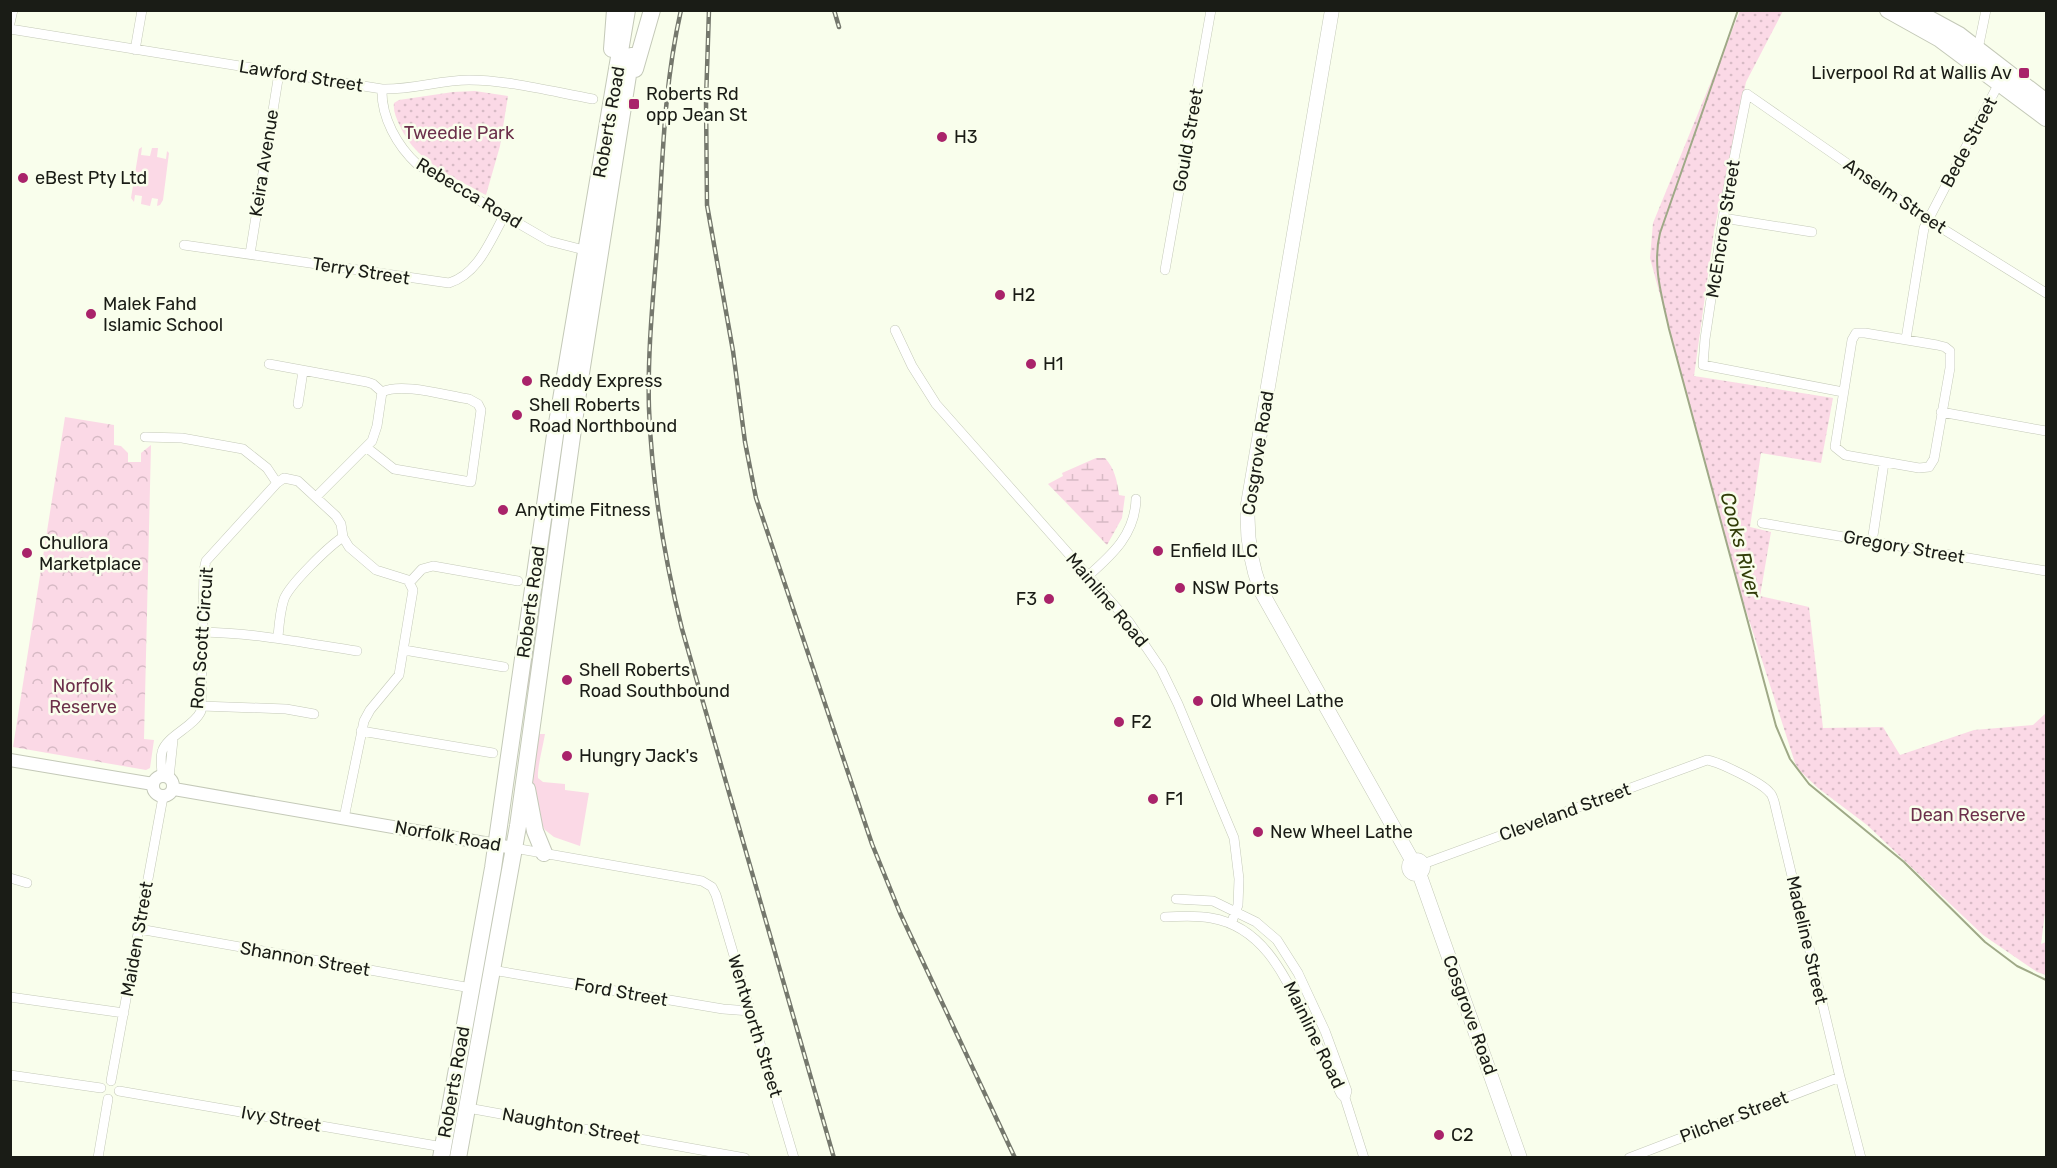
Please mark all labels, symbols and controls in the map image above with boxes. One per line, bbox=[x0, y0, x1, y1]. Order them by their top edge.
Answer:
street label: Lawford Street bbox=[237, 55, 365, 97]
place label: Liverpool Rd at Wallis Av bbox=[1811, 62, 2012, 84]
street label: Roberts Road bbox=[588, 64, 630, 180]
marker: Liverpool Rd at Wallis Av bbox=[2017, 66, 2031, 80]
place label: Roberts Rd opp Jean St bbox=[646, 83, 747, 126]
street label: Gould Street bbox=[1168, 86, 1208, 194]
street label: Bede Street bbox=[1936, 93, 2002, 191]
marker: Roberts Rd opp Jean St bbox=[627, 97, 641, 111]
street label: Keira Avenue bbox=[245, 108, 283, 218]
park label: Tweedie Park bbox=[404, 122, 515, 144]
place label: H3 bbox=[954, 126, 978, 148]
marker: H3 bbox=[935, 130, 949, 144]
street label: Rebecca Road bbox=[412, 153, 526, 233]
street label: Anselm Street bbox=[1839, 154, 1951, 238]
street label: McEncroe Street bbox=[1701, 158, 1745, 300]
place label: eBest Pty Ltd bbox=[35, 167, 147, 189]
marker: eBest Pty Ltd bbox=[16, 171, 30, 185]
street label: Terry Street bbox=[311, 252, 411, 290]
place label: H2 bbox=[1012, 284, 1035, 306]
marker: H2 bbox=[993, 288, 1007, 302]
place label: Malek Fahd Islamic School bbox=[103, 293, 223, 336]
marker: Malek Fahd Islamic School bbox=[84, 307, 98, 321]
place label: H1 bbox=[1043, 353, 1064, 375]
marker: H1 bbox=[1024, 357, 1038, 371]
place label: Reddy Express bbox=[539, 370, 663, 392]
marker: Reddy Express bbox=[520, 374, 534, 388]
street label: Cosgrove Road bbox=[1237, 389, 1279, 517]
place label: Shell Roberts Road Northbound bbox=[529, 394, 677, 437]
marker: Shell Roberts Road Northbound bbox=[510, 408, 524, 422]
water label: Cooks River bbox=[1715, 489, 1767, 602]
place label: Anytime Fitness bbox=[515, 499, 651, 521]
marker: Anytime Fitness bbox=[496, 503, 510, 517]
street label: Gregory Street bbox=[1842, 526, 1966, 568]
place label: Chullora Marketplace bbox=[39, 532, 141, 575]
place label: Enfield ILC bbox=[1170, 540, 1258, 562]
marker: Enfield ILC bbox=[1151, 544, 1165, 558]
street label: Roberts Road bbox=[512, 545, 550, 659]
marker: Chullora Marketplace bbox=[20, 546, 34, 560]
street label: Mainline Road bbox=[1061, 548, 1153, 652]
street label: Ron Scott Circuit bbox=[186, 566, 218, 710]
place label: NSW Ports bbox=[1192, 577, 1279, 599]
marker: NSW Ports bbox=[1173, 581, 1187, 595]
place label: F3 bbox=[1016, 588, 1037, 610]
marker: F3 bbox=[1042, 592, 1056, 606]
place label: Shell Roberts Road Southbound bbox=[579, 659, 730, 702]
marker: Shell Roberts Road Southbound bbox=[560, 673, 574, 687]
park label: Norfolk Reserve bbox=[49, 675, 117, 718]
place label: Old Wheel Lathe bbox=[1210, 690, 1344, 712]
marker: Old Wheel Lathe bbox=[1191, 694, 1205, 708]
place label: F2 bbox=[1131, 711, 1152, 733]
marker: F2 bbox=[1112, 715, 1126, 729]
place label: Hungry Jack's bbox=[579, 745, 698, 767]
marker: Hungry Jack's bbox=[560, 749, 574, 763]
street label: Cleveland Street bbox=[1496, 778, 1634, 846]
place label: F1 bbox=[1165, 788, 1183, 810]
marker: F1 bbox=[1146, 792, 1160, 806]
park label: Dean Reserve bbox=[1910, 804, 2026, 826]
street label: Norfolk Road bbox=[393, 816, 503, 856]
place label: New Wheel Lathe bbox=[1270, 821, 1413, 843]
marker: New Wheel Lathe bbox=[1251, 825, 1265, 839]
street label: Madeline Street bbox=[1782, 874, 1832, 1006]
street label: Maiden Street bbox=[116, 880, 158, 998]
street label: Shannon Street bbox=[238, 937, 372, 981]
street label: Wentworth Street bbox=[723, 952, 787, 1100]
street label: Cosgrove Road bbox=[1438, 952, 1502, 1078]
street label: Ford Street bbox=[573, 973, 669, 1011]
street label: Mainline Road bbox=[1279, 978, 1349, 1092]
street label: Roberts Road bbox=[433, 1024, 475, 1140]
street label: Pilcher Street bbox=[1677, 1086, 1791, 1148]
street label: Ivy Street bbox=[239, 1101, 323, 1137]
street label: Naughton Street bbox=[500, 1103, 642, 1149]
place label: C2 bbox=[1451, 1124, 1474, 1146]
marker: C2 bbox=[1432, 1128, 1446, 1142]

